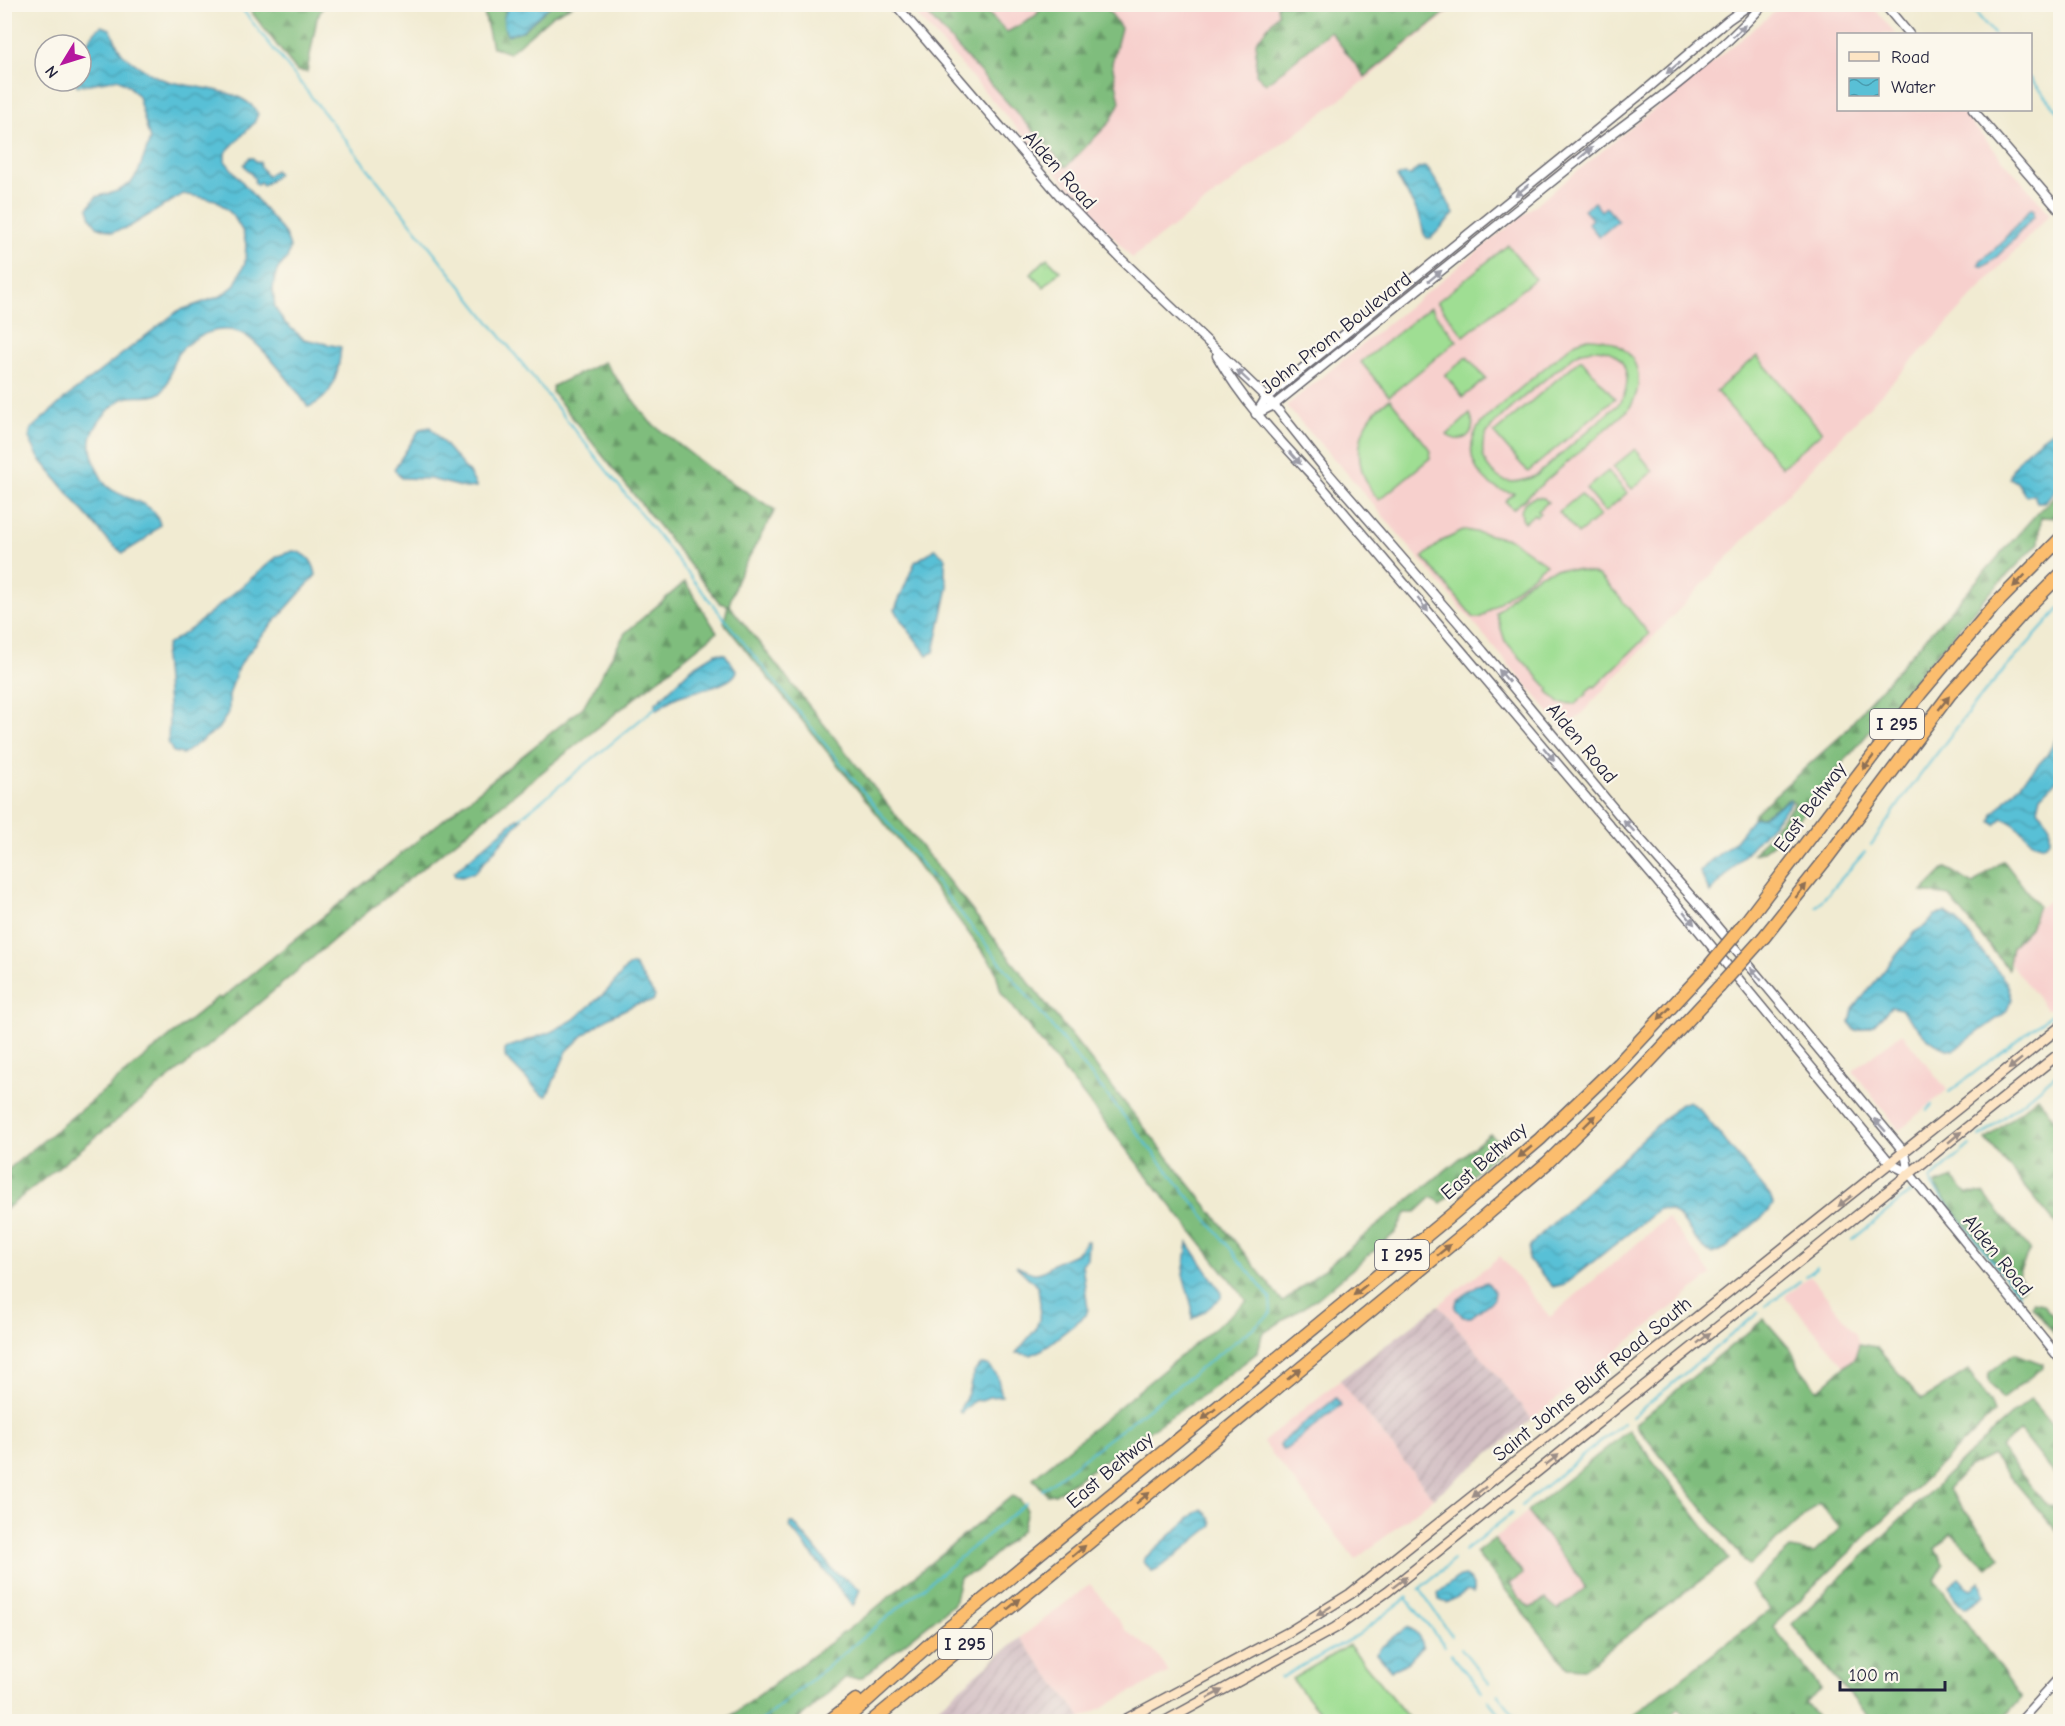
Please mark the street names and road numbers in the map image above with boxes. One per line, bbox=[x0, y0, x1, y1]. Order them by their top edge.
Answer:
street label: Alden Road bbox=[1019, 126, 1101, 214]
street label: John Prom Boulevard bbox=[1256, 267, 1416, 399]
street label: Alden Road bbox=[1542, 698, 1622, 788]
road number: I 295 bbox=[1870, 709, 1924, 739]
street label: East Beltway bbox=[1769, 758, 1851, 856]
street label: East Beltway bbox=[1436, 1117, 1532, 1205]
street label: Alden Road bbox=[1958, 1210, 2038, 1300]
road number: I 295 bbox=[1375, 1240, 1429, 1270]
street label: Saint Johns Bluff Road South bbox=[1488, 1292, 1696, 1466]
street label: East Beltway bbox=[1062, 1427, 1158, 1513]
road number: I 295 bbox=[938, 1629, 992, 1659]

